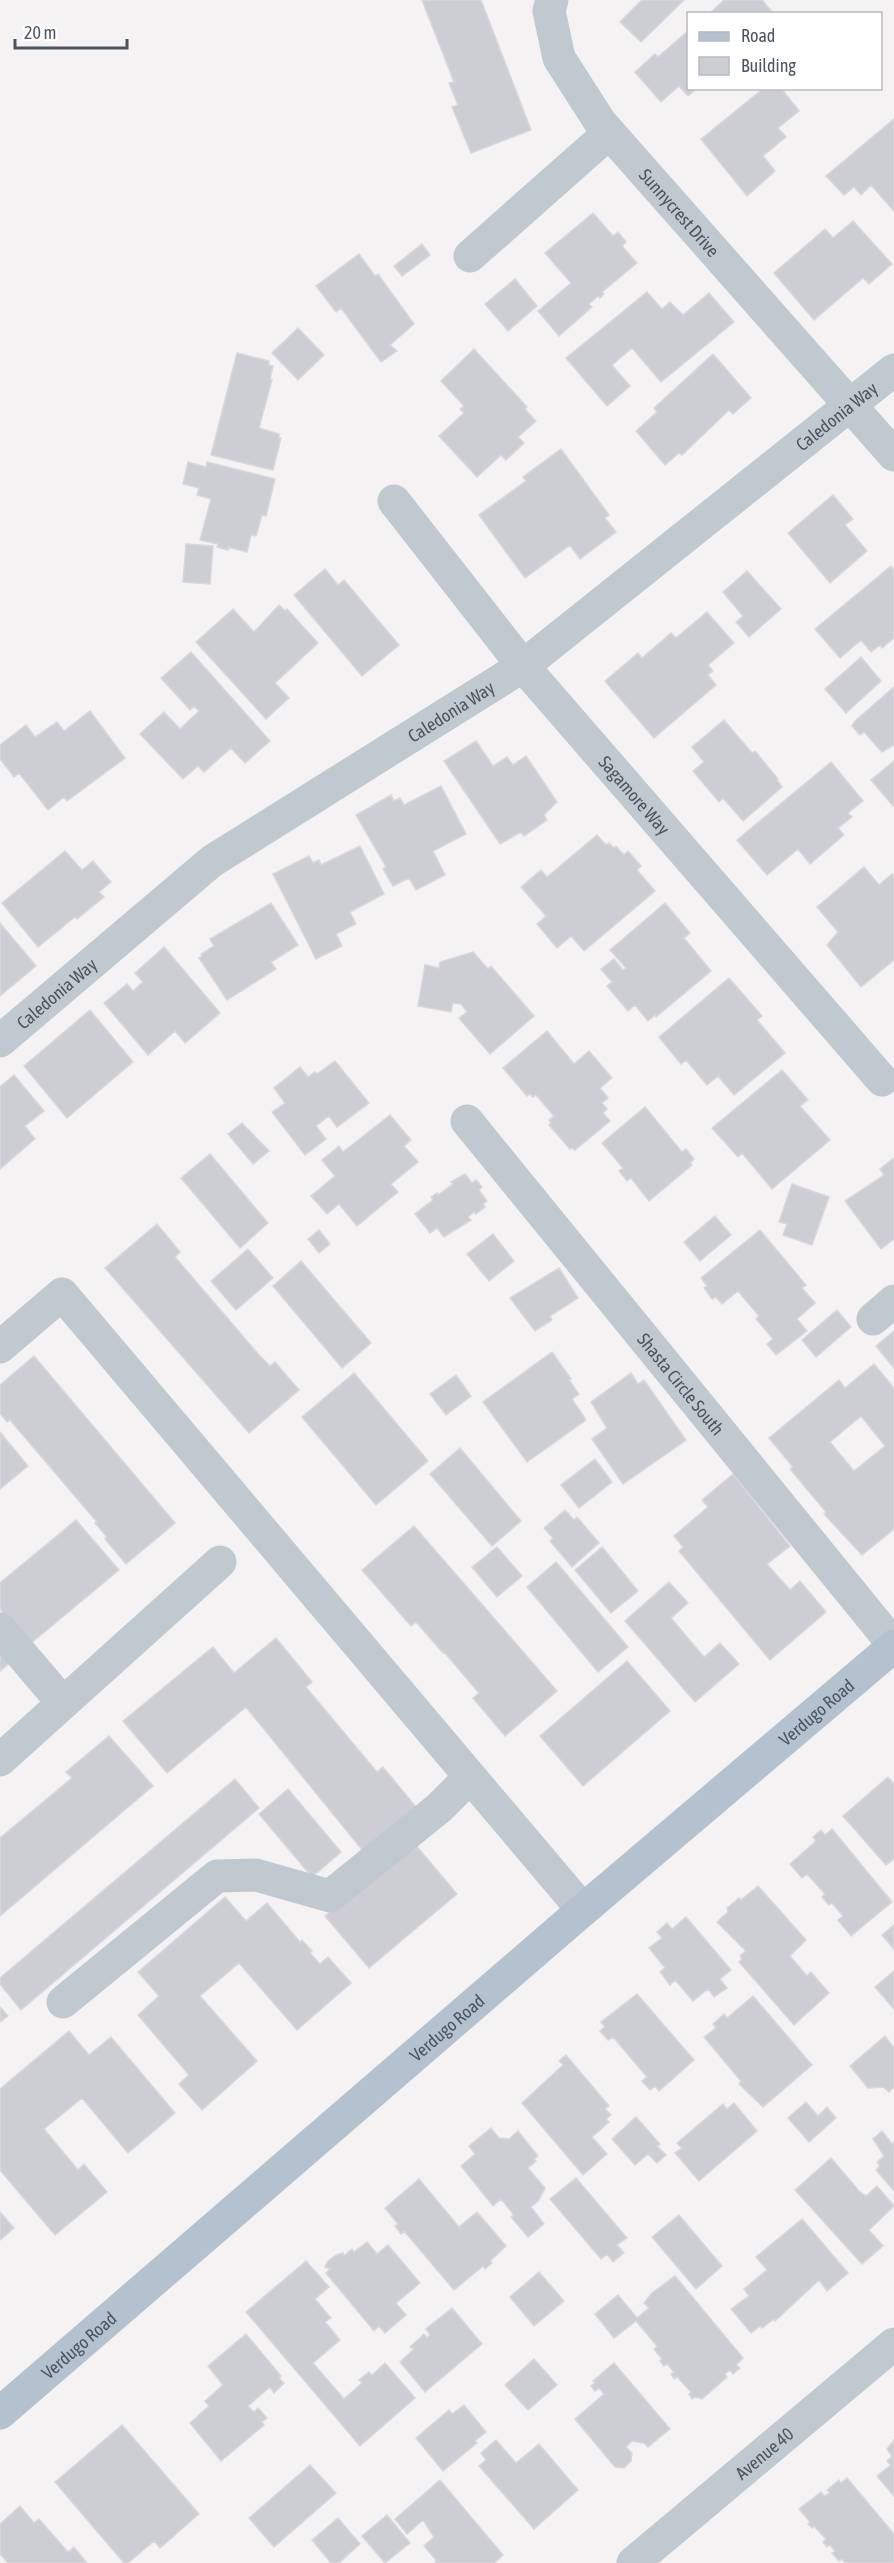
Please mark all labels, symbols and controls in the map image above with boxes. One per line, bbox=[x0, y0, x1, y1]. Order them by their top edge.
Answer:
scale bar bbox=[15, 12, 128, 50]
legend bbox=[687, 12, 882, 90]
text: 20 m bbox=[24, 22, 56, 43]
text: Road bbox=[741, 25, 775, 46]
text: Building bbox=[741, 55, 796, 76]
street label: Sunnycrest Drive bbox=[635, 164, 724, 261]
street label: Caledonia Way bbox=[791, 377, 881, 455]
street label: Caledonia Way bbox=[404, 676, 498, 746]
street label: Sagamore Way bbox=[595, 751, 675, 839]
street label: Caledonia Way bbox=[12, 953, 101, 1033]
street label: Shasta Circle South bbox=[633, 1329, 729, 1439]
street label: Verdugo Road bbox=[775, 1674, 858, 1750]
street label: Verdugo Road bbox=[405, 1990, 488, 2066]
street label: Verdugo Road bbox=[37, 2307, 120, 2383]
street label: Avenue 40 bbox=[731, 2423, 797, 2483]

